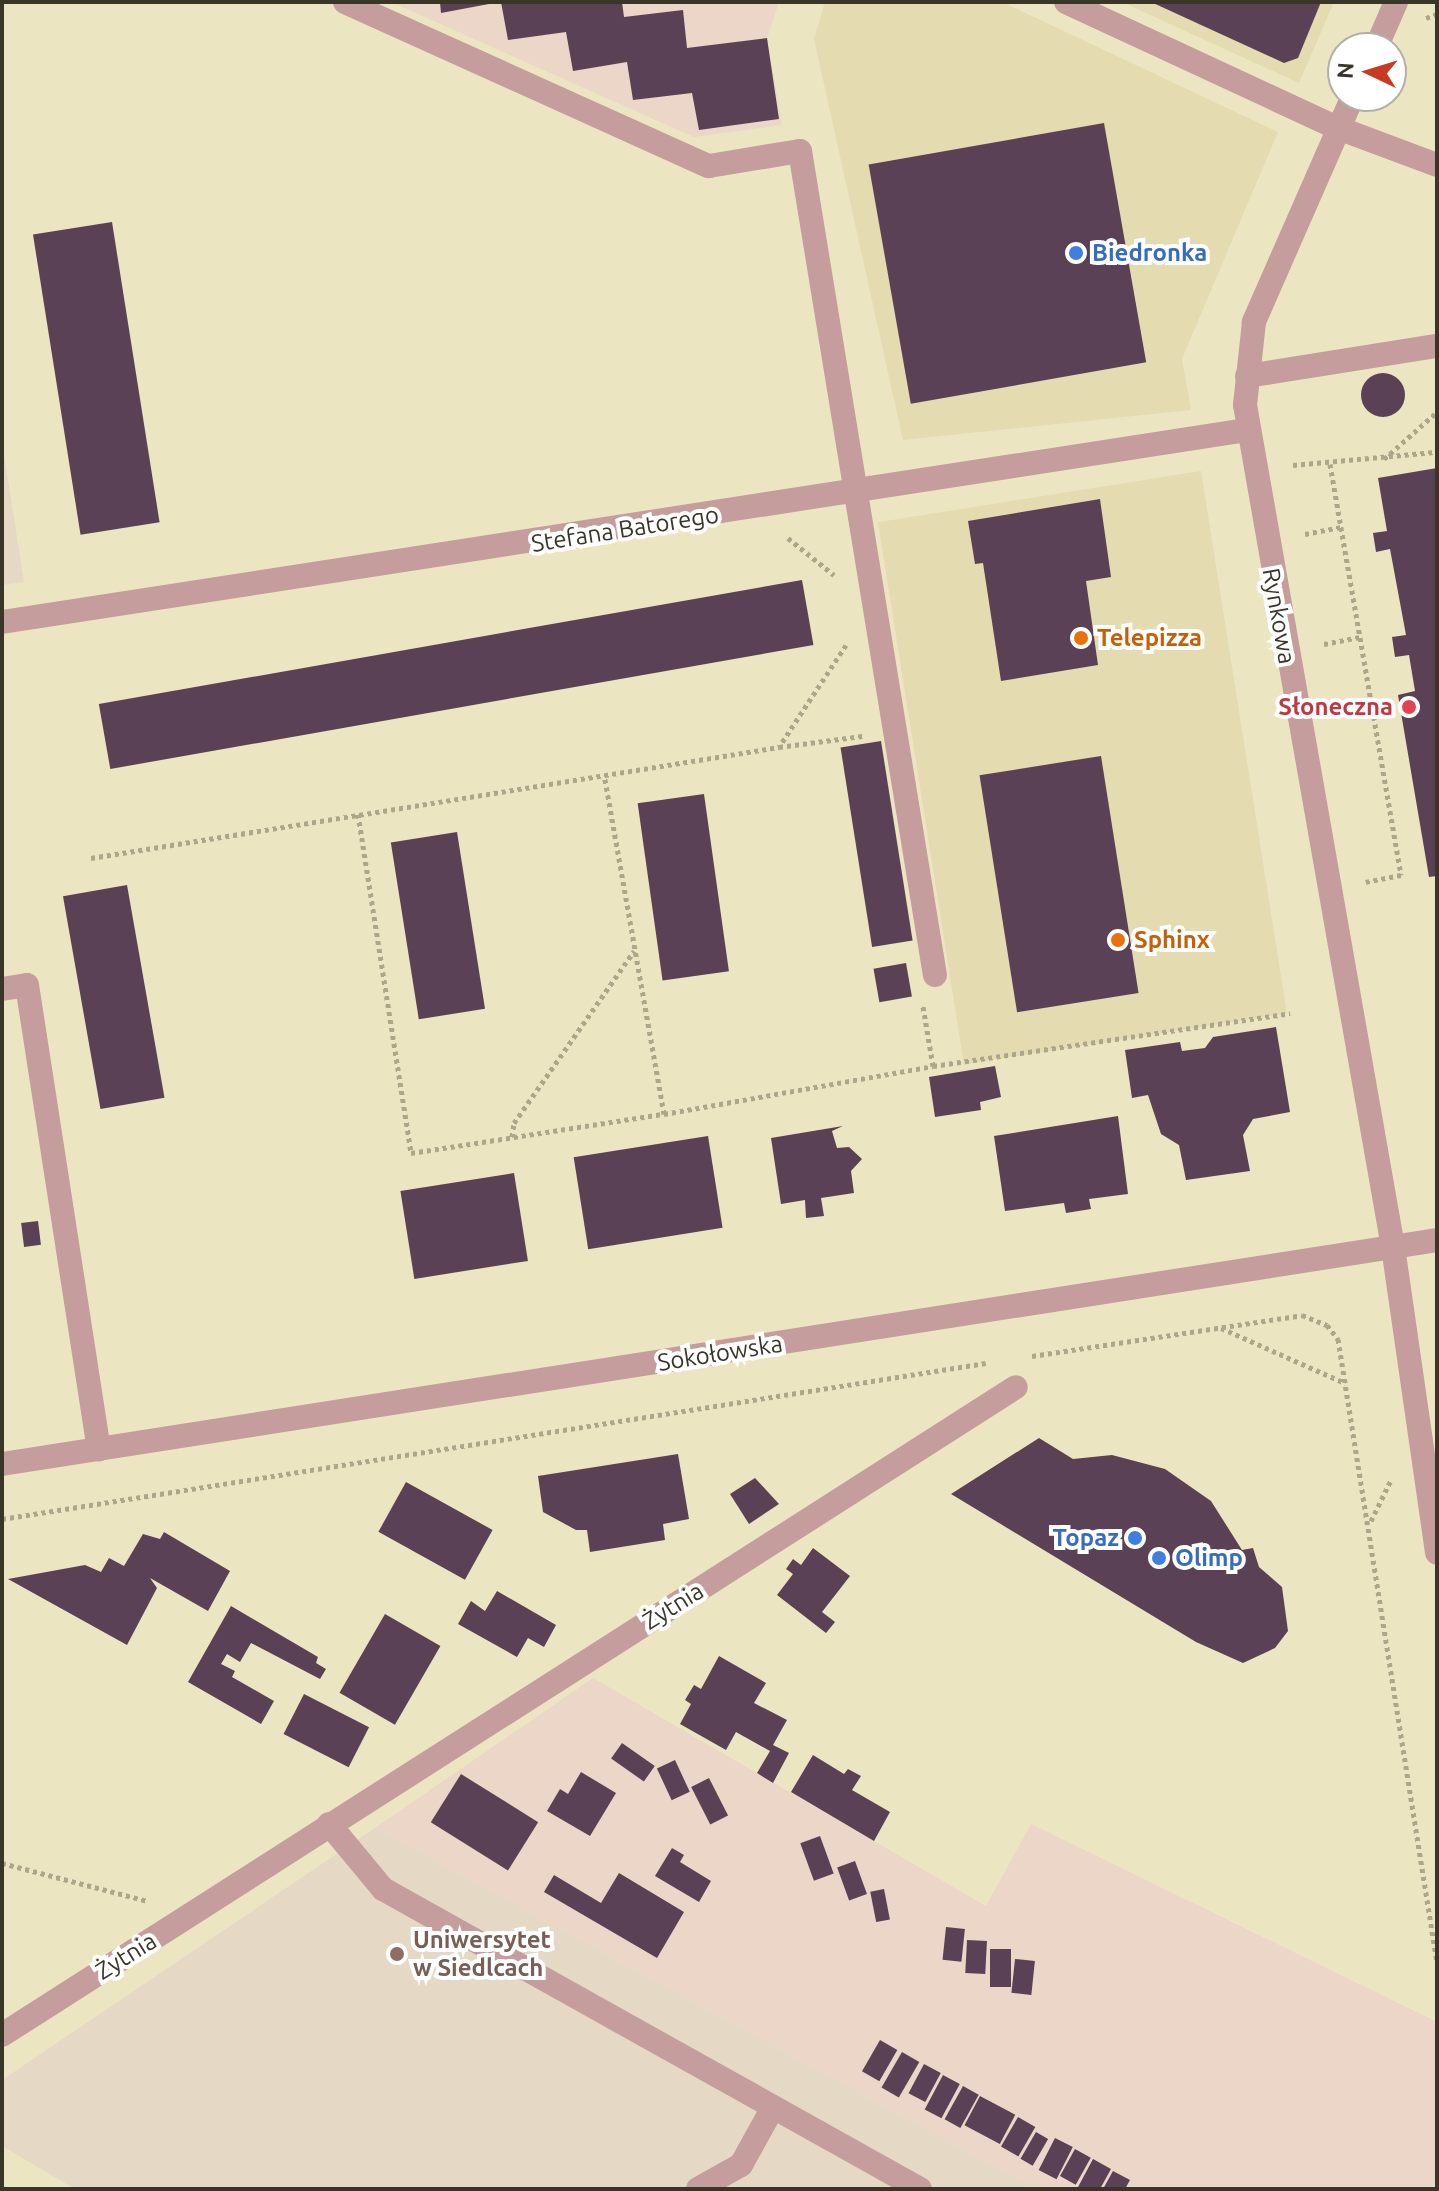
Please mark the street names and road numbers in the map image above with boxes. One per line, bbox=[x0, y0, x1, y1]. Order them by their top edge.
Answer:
street label: Stefana Batorego bbox=[529, 500, 721, 558]
street label: Rynkowa bbox=[1256, 566, 1302, 666]
street label: Sokołowska bbox=[655, 1329, 785, 1377]
street label: Żytnia bbox=[637, 1576, 709, 1636]
street label: Żytnia bbox=[90, 1926, 162, 1986]

